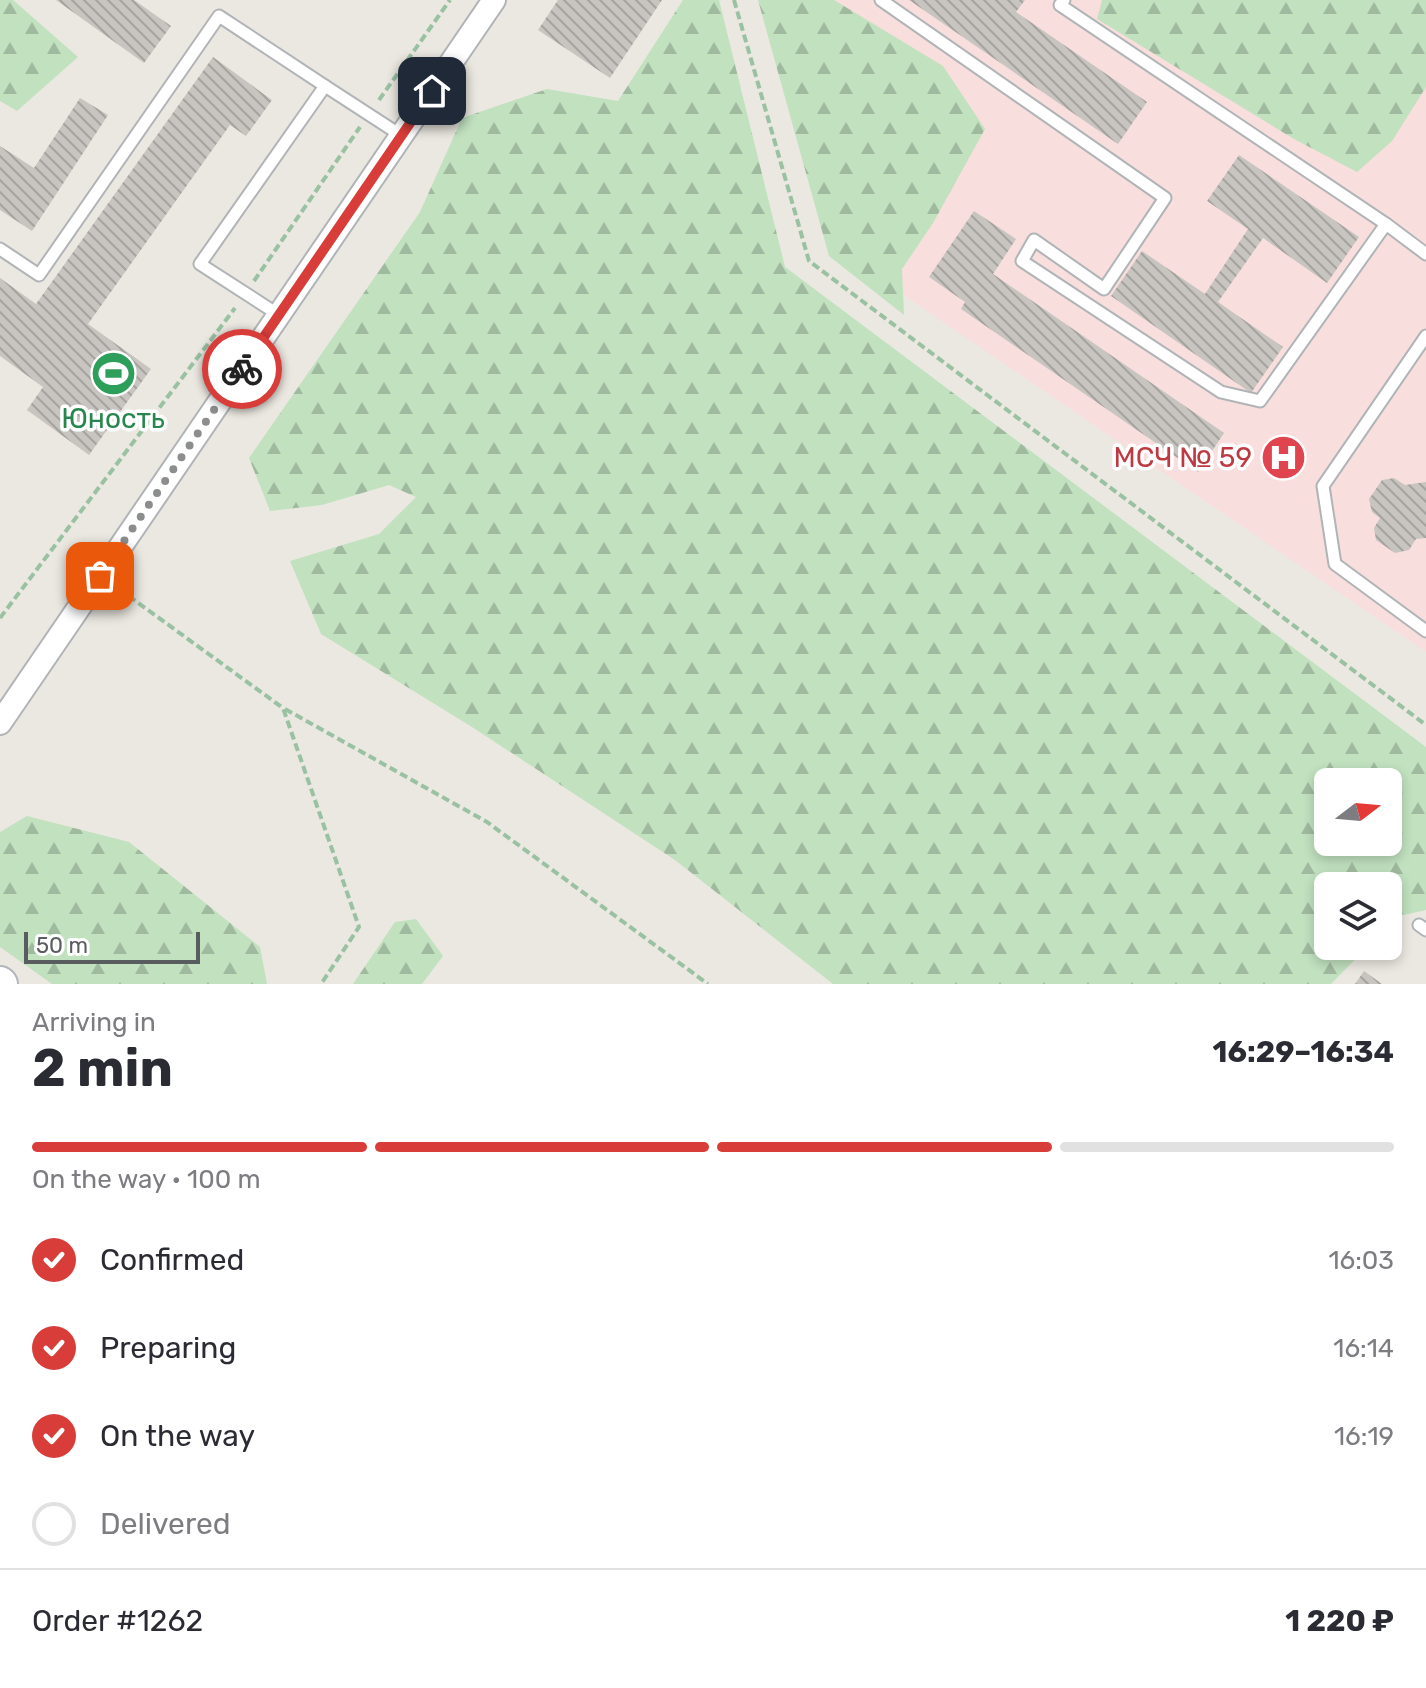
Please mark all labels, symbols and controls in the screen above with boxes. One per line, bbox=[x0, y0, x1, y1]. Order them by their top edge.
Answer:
pin bbox=[398, 57, 466, 125]
icon: home bbox=[410, 69, 454, 113]
courier bbox=[202, 329, 282, 409]
icon: bike bbox=[220, 347, 264, 391]
sports icon: Юность bbox=[89, 350, 137, 398]
place label: Юность bbox=[61, 402, 165, 435]
hospital icon: МСЧ № 59 bbox=[1259, 433, 1307, 481]
place label: МСЧ № 59 bbox=[1113, 441, 1252, 474]
pin bbox=[66, 542, 134, 610]
icon: bag bbox=[78, 554, 122, 598]
north arrow bbox=[1314, 768, 1402, 856]
map controls bbox=[1314, 768, 1402, 960]
button: layers bbox=[1314, 872, 1402, 960]
scale bar bbox=[24, 928, 200, 964]
text: 50 m bbox=[36, 932, 88, 959]
text: Arriving in bbox=[32, 1007, 156, 1038]
text: 16:29–16:34 bbox=[1213, 1034, 1394, 1070]
text: 2 min bbox=[32, 1037, 173, 1099]
text: On the way · 100 m bbox=[32, 1164, 261, 1195]
icon: check bbox=[32, 1238, 76, 1282]
text: Confirmed bbox=[100, 1242, 244, 1278]
text: 16:03 bbox=[1328, 1245, 1394, 1276]
icon: check bbox=[32, 1326, 76, 1370]
text: Preparing bbox=[100, 1330, 236, 1366]
text: 16:14 bbox=[1333, 1333, 1394, 1364]
icon: check bbox=[32, 1414, 76, 1458]
text: On the way bbox=[100, 1418, 255, 1454]
text: 16:19 bbox=[1334, 1421, 1394, 1452]
text: Delivered bbox=[100, 1506, 231, 1542]
text: Order #1262 bbox=[32, 1603, 203, 1639]
text: 1 220 ₽ bbox=[1285, 1603, 1394, 1639]

